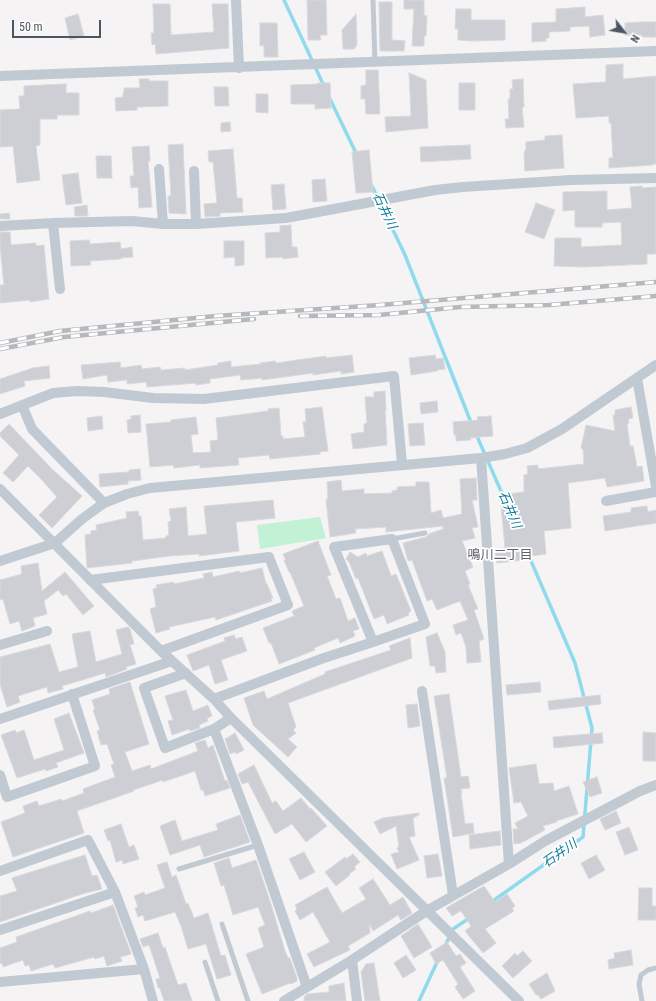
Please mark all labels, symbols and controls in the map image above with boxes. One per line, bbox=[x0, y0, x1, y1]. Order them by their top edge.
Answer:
scale bar bbox=[14, 12, 103, 38]
north arrow bbox=[604, 12, 644, 52]
text: 50 m bbox=[19, 20, 43, 34]
text: N bbox=[627, 32, 642, 45]
water label: 石井川 bbox=[369, 190, 399, 232]
water label: 石井川 bbox=[494, 489, 524, 531]
district label: 鳴川二丁目 bbox=[468, 548, 532, 564]
water label: 石井川 bbox=[540, 836, 580, 872]

